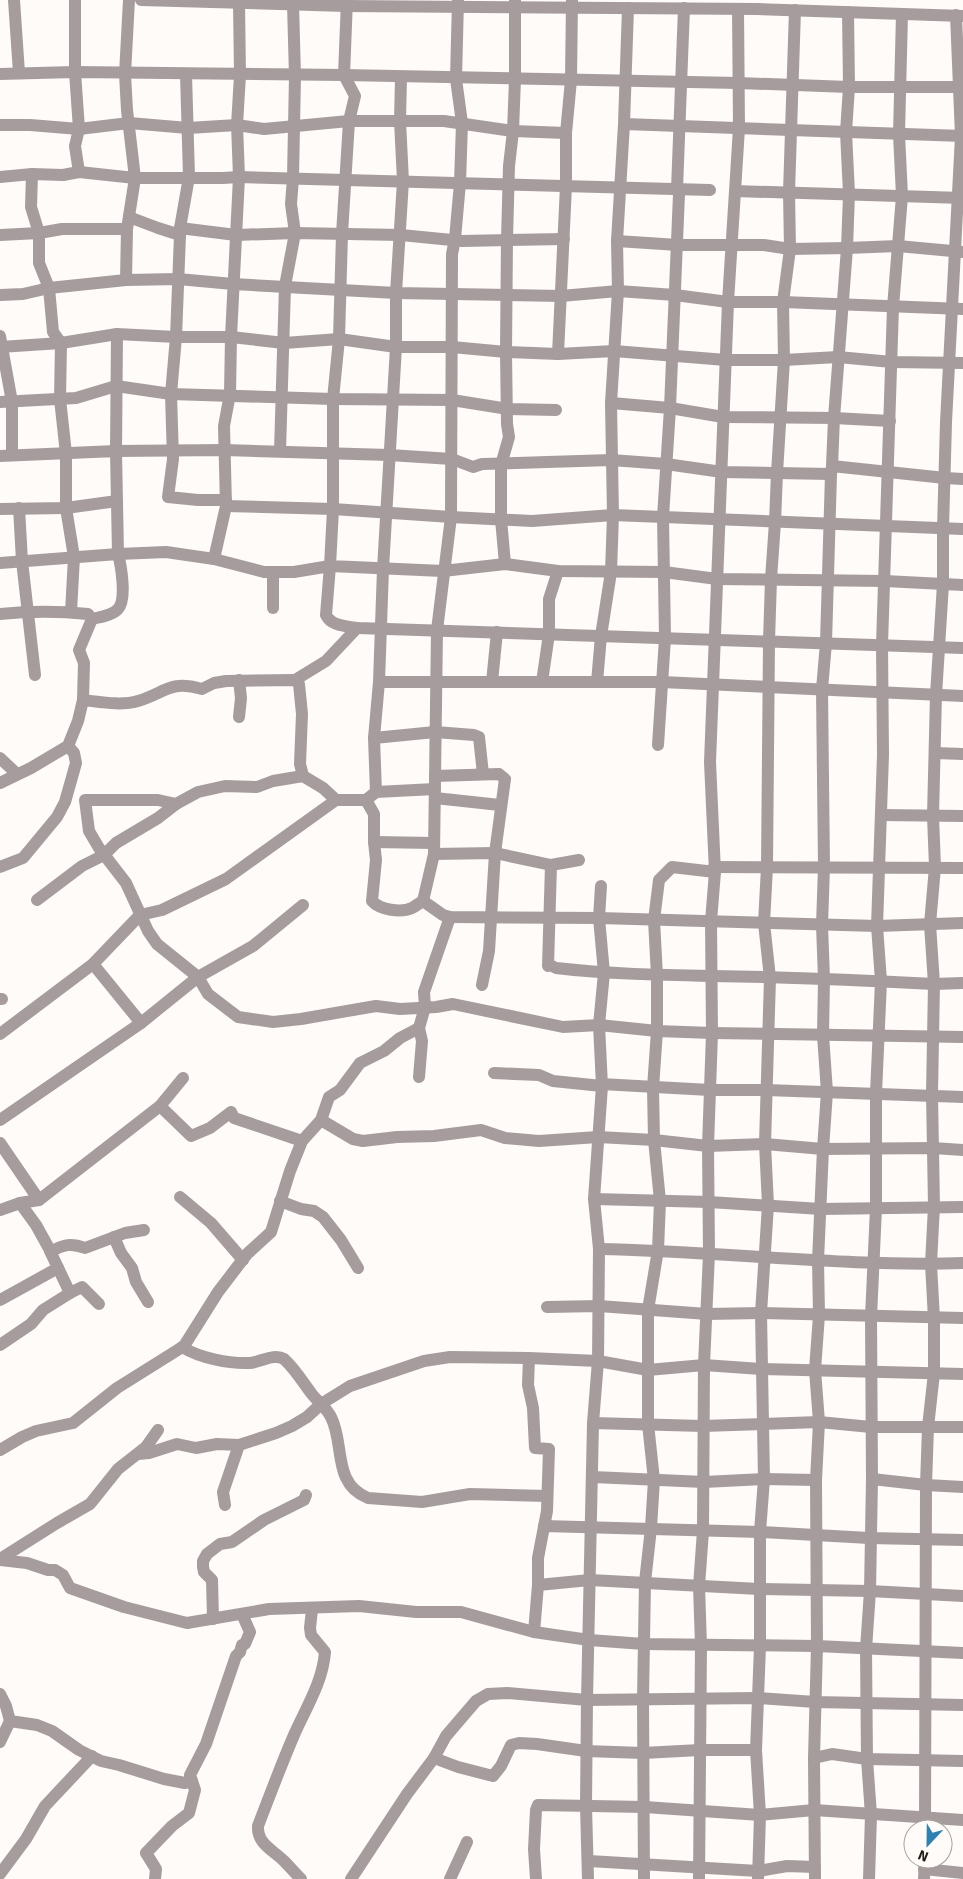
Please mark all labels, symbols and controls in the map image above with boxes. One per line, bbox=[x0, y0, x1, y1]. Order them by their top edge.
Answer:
north arrow bbox=[903, 1819, 953, 1869]
text: N bbox=[916, 1846, 931, 1865]

